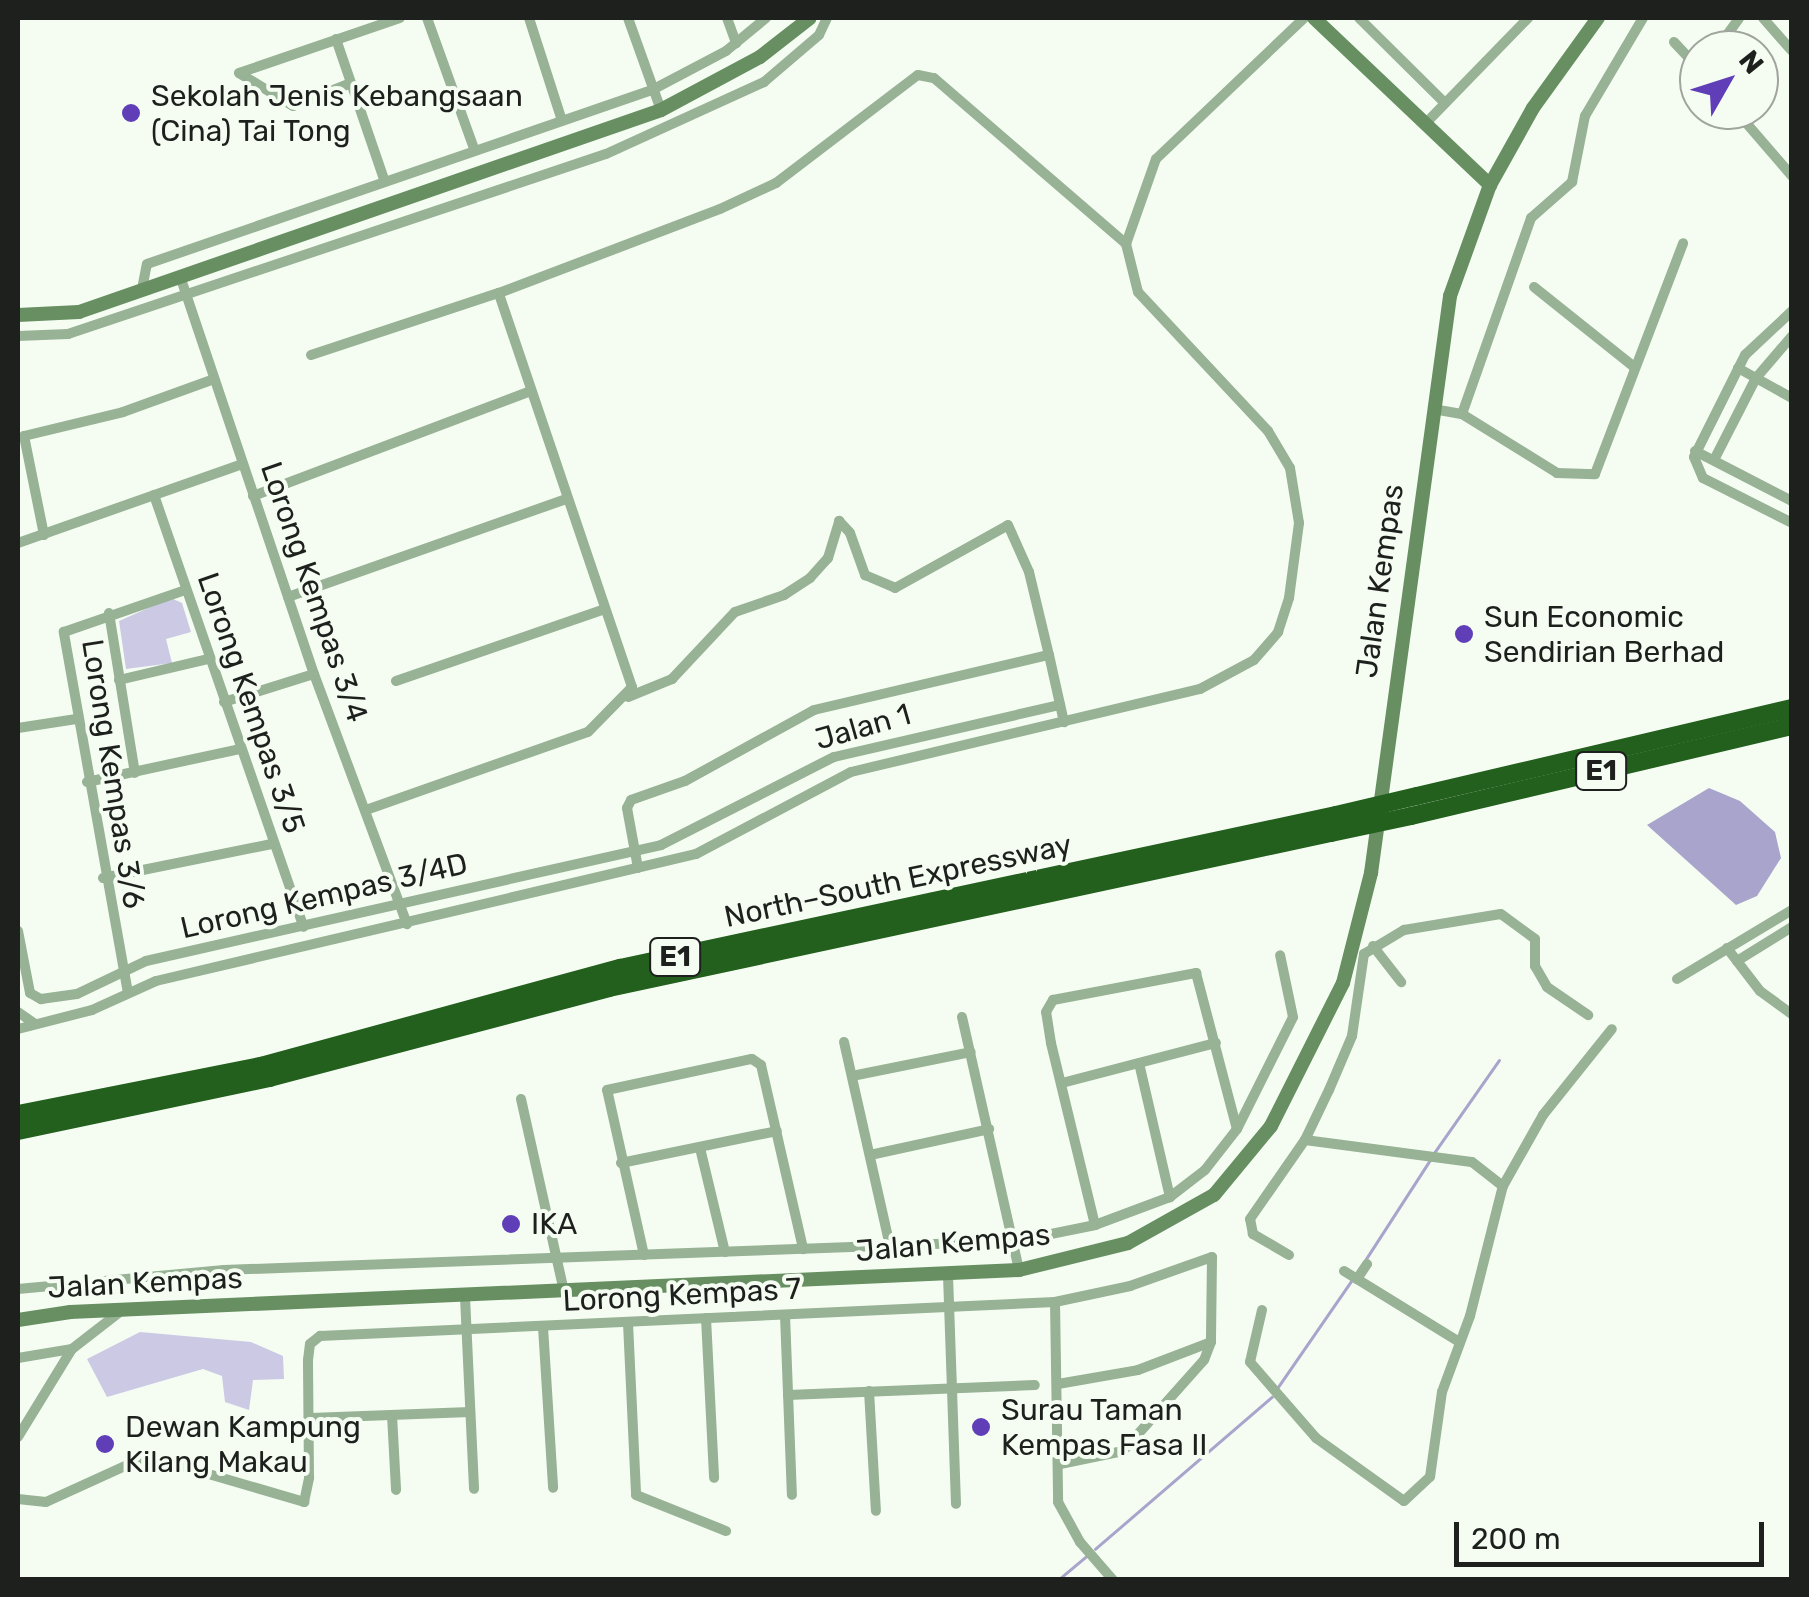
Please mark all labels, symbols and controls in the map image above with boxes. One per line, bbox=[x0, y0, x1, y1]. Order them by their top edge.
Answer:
north arrow bbox=[1679, 30, 1779, 130]
text: N bbox=[1732, 44, 1770, 80]
place label: Sekolah Jenis Kebangsaan (Cina) Tai Tong bbox=[151, 78, 523, 148]
marker: Sekolah Jenis Kebangsaan (Cina) Tai Tong bbox=[120, 102, 142, 124]
street label: Lorong Kempas 3/4 bbox=[253, 457, 375, 727]
street label: Jalan Kempas bbox=[1349, 482, 1411, 680]
street label: Lorong Kempas 3/5 bbox=[189, 568, 313, 838]
place label: Sun Economic Sendirian Berhad bbox=[1484, 599, 1724, 670]
marker: Sun Economic Sendirian Berhad bbox=[1453, 623, 1475, 645]
street label: Lorong Kempas 3/6 bbox=[74, 637, 152, 911]
street label: Jalan 1 bbox=[811, 696, 915, 758]
road number: E1 bbox=[1574, 748, 1628, 794]
street label: North–South Expressway bbox=[721, 827, 1075, 935]
street label: Lorong Kempas 3/4D bbox=[177, 845, 471, 947]
road number: E1 bbox=[648, 934, 702, 980]
place label: IKA bbox=[531, 1206, 577, 1242]
marker: IKA bbox=[500, 1213, 522, 1235]
street label: Jalan Kempas bbox=[854, 1217, 1052, 1269]
street label: Jalan Kempas bbox=[47, 1260, 243, 1306]
street label: Lorong Kempas 7 bbox=[562, 1271, 802, 1319]
place label: Surau Taman Kempas Fasa II bbox=[1001, 1392, 1208, 1462]
place label: Dewan Kampung Kilang Makau bbox=[125, 1409, 361, 1480]
marker: Surau Taman Kempas Fasa II bbox=[970, 1416, 992, 1438]
marker: Dewan Kampung Kilang Makau bbox=[94, 1433, 116, 1455]
scale bar bbox=[1459, 1502, 1769, 1564]
text: 200 m bbox=[1471, 1521, 1561, 1557]

